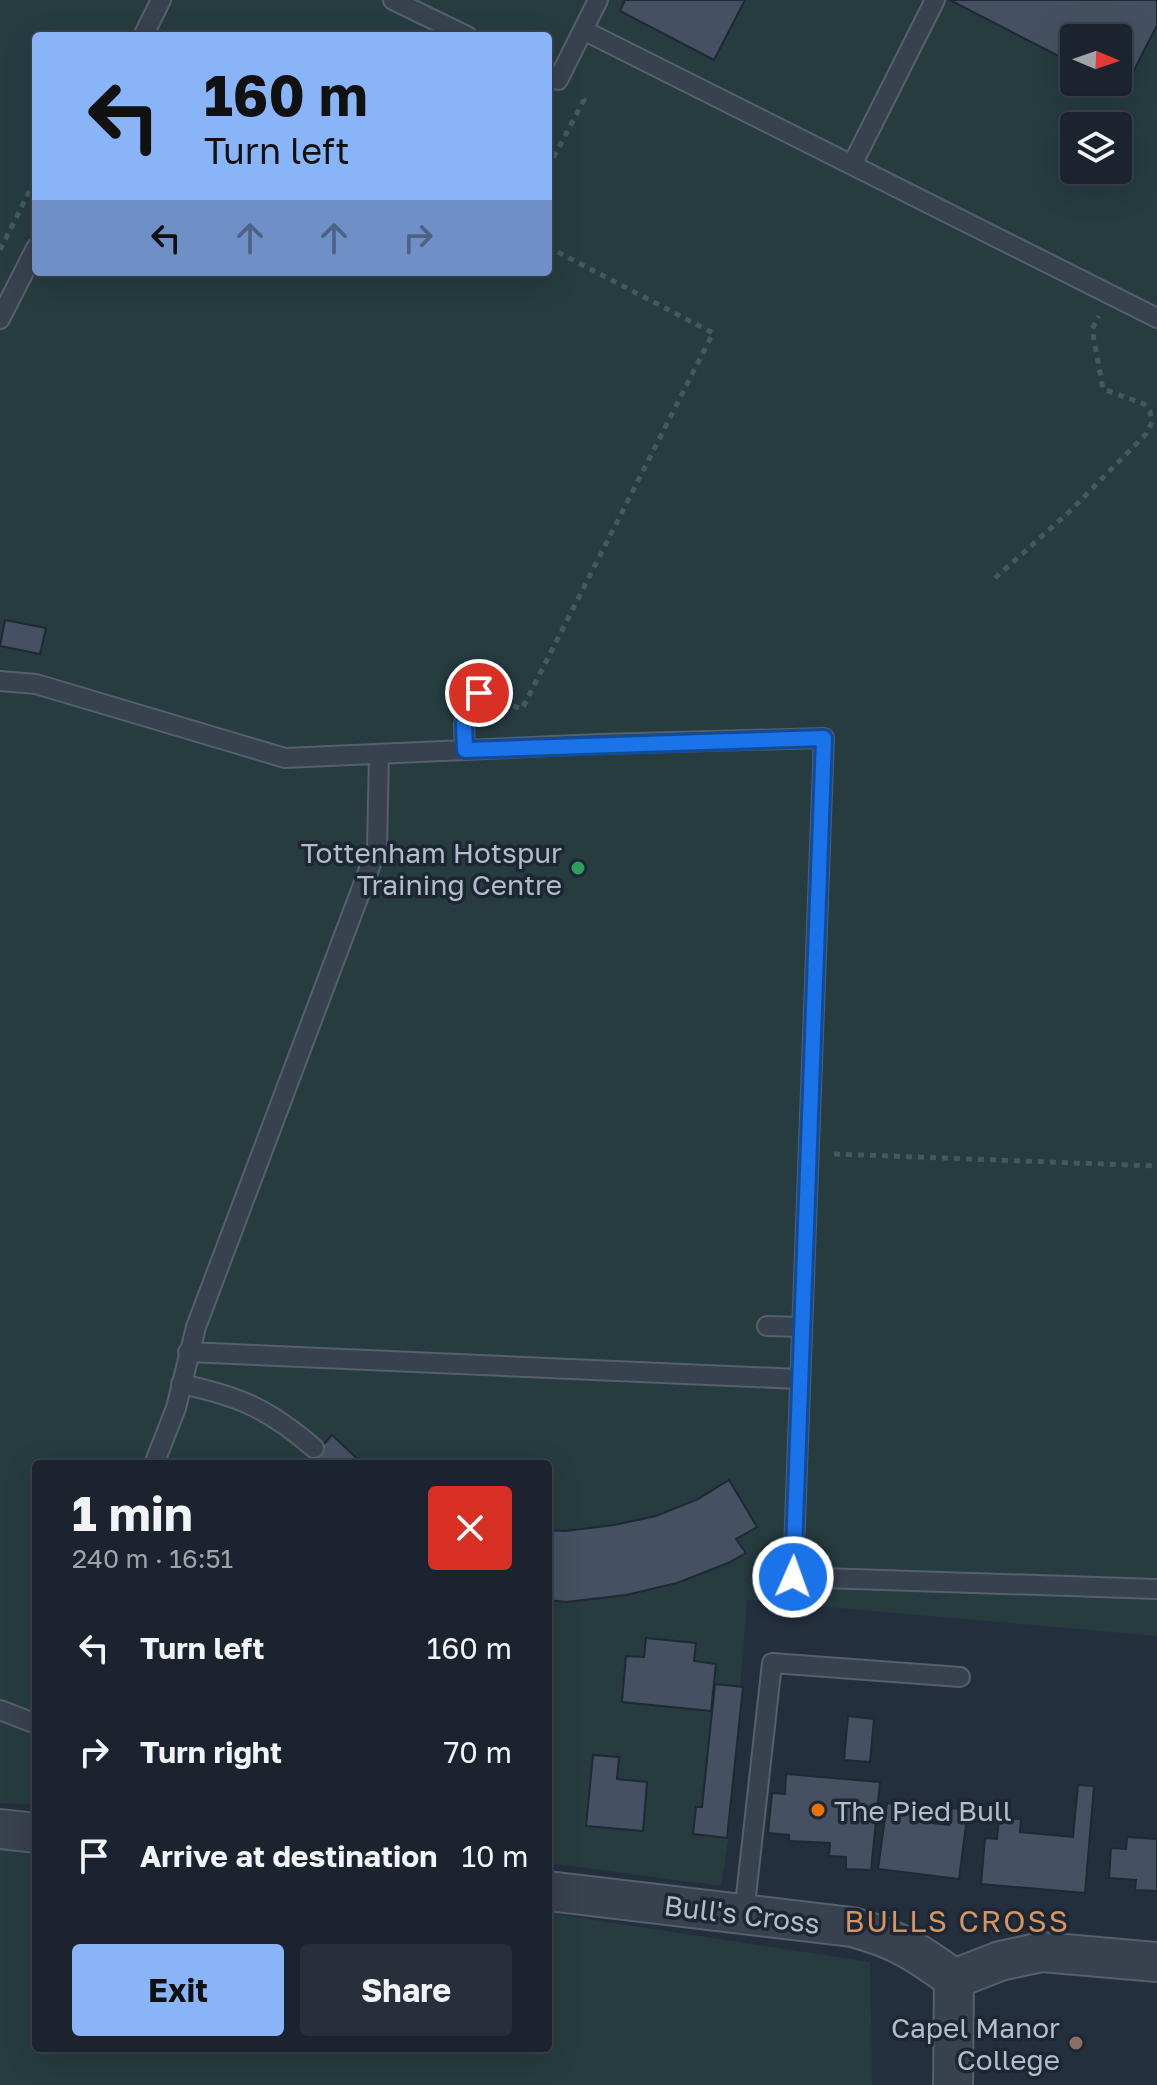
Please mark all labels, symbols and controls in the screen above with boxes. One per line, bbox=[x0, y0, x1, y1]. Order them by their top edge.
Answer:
north arrow bbox=[1060, 24, 1132, 96]
map controls bbox=[1060, 24, 1132, 184]
text: 160 m bbox=[204, 61, 368, 128]
icon: left bbox=[72, 64, 176, 168]
button: layers bbox=[1060, 112, 1132, 184]
text: Turn left bbox=[204, 129, 350, 172]
icon: left bbox=[144, 216, 188, 260]
icon: ahead bbox=[228, 216, 272, 260]
icon: ahead bbox=[312, 216, 356, 260]
icon: right bbox=[396, 216, 440, 260]
pin bbox=[445, 659, 513, 727]
icon: arrive bbox=[457, 671, 501, 715]
place label: Tottenham Hotspur Training Centre bbox=[301, 836, 562, 901]
marker: Tottenham Hotspur Training Centre bbox=[569, 859, 587, 877]
text: 1 min bbox=[72, 1484, 193, 1542]
button: close bbox=[428, 1486, 512, 1570]
position arrow bbox=[751, 1535, 835, 1619]
text: 240 m · 16:51 bbox=[72, 1543, 233, 1574]
icon: left bbox=[72, 1626, 116, 1670]
text: Turn left bbox=[140, 1630, 265, 1666]
text: 160 m bbox=[427, 1630, 512, 1666]
icon: right bbox=[72, 1730, 116, 1774]
text: Turn right bbox=[140, 1734, 282, 1770]
text: 70 m bbox=[443, 1734, 512, 1770]
place label: The Pied Bull bbox=[834, 1794, 1012, 1827]
marker: The Pied Bull bbox=[809, 1801, 827, 1819]
icon: arrive bbox=[72, 1834, 116, 1878]
text: Arrive at destination bbox=[140, 1838, 437, 1874]
text: 10 m bbox=[461, 1838, 529, 1874]
street label: Bull's Cross bbox=[662, 1888, 822, 1940]
district label: BULLS CROSS bbox=[844, 1903, 1070, 1939]
button: Exit bbox=[72, 1944, 284, 2036]
button: Share bbox=[300, 1944, 512, 2036]
place label: Capel Manor College bbox=[891, 2011, 1060, 2076]
marker: Capel Manor College bbox=[1067, 2034, 1085, 2052]

